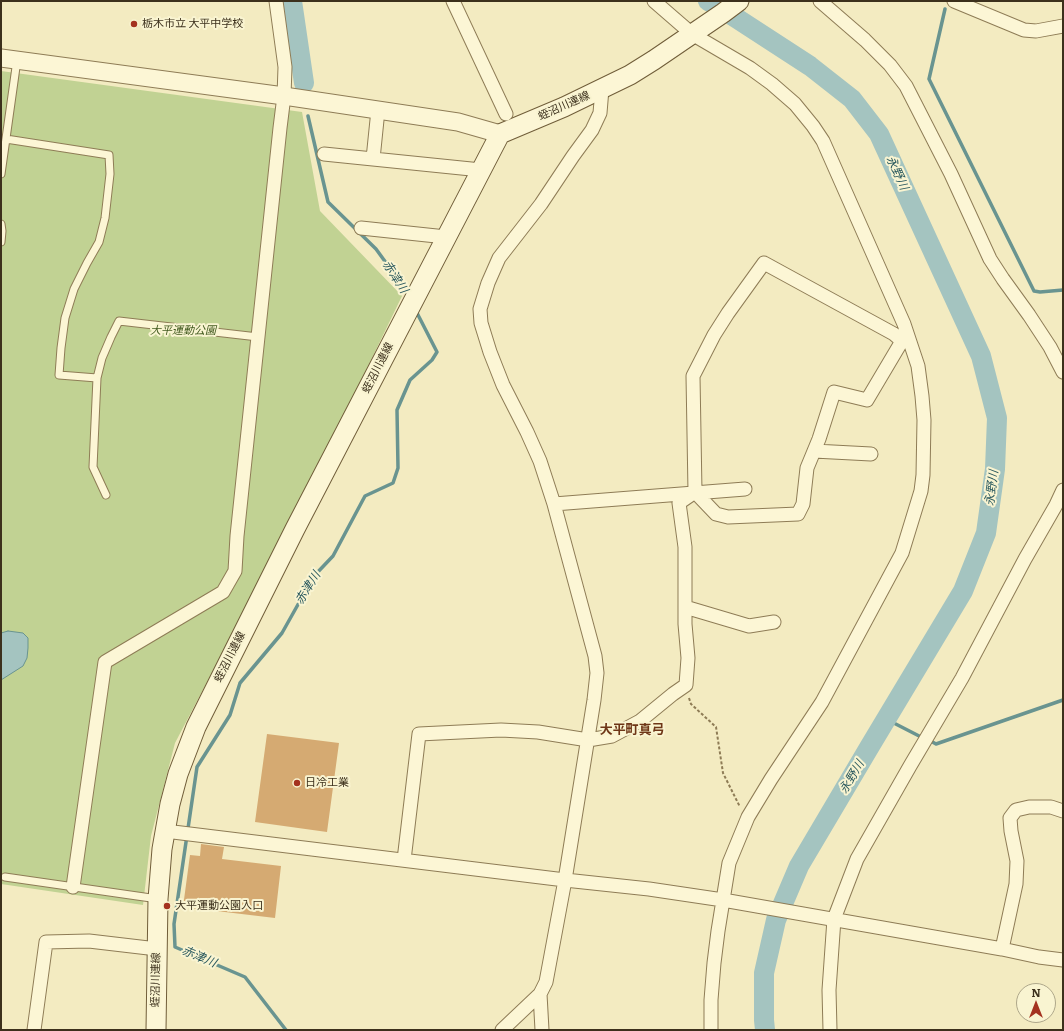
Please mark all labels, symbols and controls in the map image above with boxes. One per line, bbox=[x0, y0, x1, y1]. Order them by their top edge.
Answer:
place label: 栃木市立 大平中学校 bbox=[142, 17, 243, 31]
marker: 栃木市立 大平中学校 bbox=[129, 19, 139, 29]
street label: 蛭沼川連線 bbox=[536, 89, 592, 123]
water label: 永野川 bbox=[883, 154, 911, 192]
water label: 赤津川 bbox=[379, 258, 411, 296]
park label: 大平運動公園 bbox=[150, 324, 216, 338]
street label: 蛭沼川連線 bbox=[360, 341, 396, 395]
water label: 永野川 bbox=[983, 469, 1001, 507]
water label: 赤津川 bbox=[292, 569, 324, 607]
street label: 蛭沼川連線 bbox=[212, 630, 248, 684]
district label: 大平町真弓 bbox=[600, 722, 664, 738]
water label: 永野川 bbox=[837, 758, 867, 796]
place label: 日冷工業 bbox=[305, 776, 349, 790]
marker: 日冷工業 bbox=[292, 778, 302, 788]
place label: 大平運動公園入口 bbox=[175, 899, 263, 913]
marker: 大平運動公園入口 bbox=[162, 901, 172, 911]
water label: 赤津川 bbox=[180, 943, 218, 971]
street label: 蛭沼川連線 bbox=[149, 952, 163, 1008]
north arrow bbox=[1016, 983, 1056, 1023]
text: N bbox=[1031, 984, 1041, 1000]

